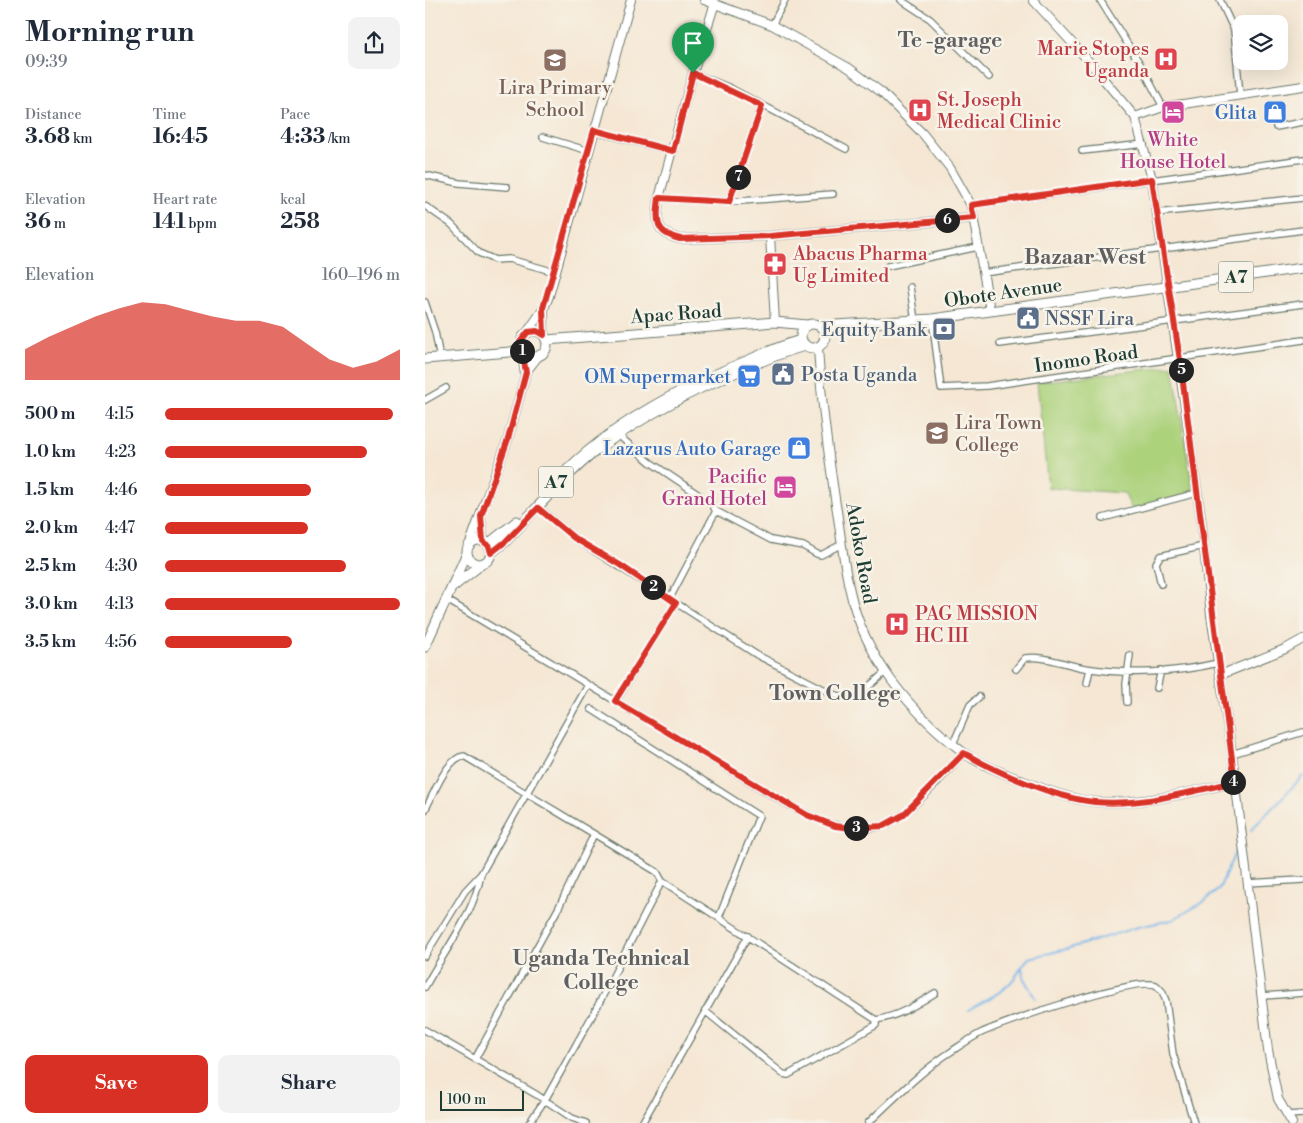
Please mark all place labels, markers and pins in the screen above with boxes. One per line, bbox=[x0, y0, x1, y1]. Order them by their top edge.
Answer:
pin bbox=[672, 22, 714, 73]
place label: Marie Stopes Uganda bbox=[1037, 37, 1149, 83]
hospital icon: Marie Stopes Uganda bbox=[1153, 46, 1179, 72]
school or university icon: Lira Primary School bbox=[542, 47, 568, 73]
place label: Lira Primary School bbox=[499, 76, 612, 122]
place label: St. Joseph Medical Clinic bbox=[937, 88, 1061, 134]
hospital icon: St. Joseph Medical Clinic bbox=[907, 97, 933, 123]
hotel icon: White House Hotel bbox=[1160, 99, 1186, 125]
shop icon: Glita bbox=[1262, 99, 1288, 125]
place label: Glita bbox=[1215, 101, 1257, 125]
place label: White House Hotel bbox=[1120, 128, 1226, 174]
pin: 7 bbox=[725, 164, 751, 190]
pin: 6 bbox=[935, 208, 959, 232]
place label: Abacus Pharma Ug Limited bbox=[792, 242, 928, 288]
pharmacy icon: Abacus Pharma Ug Limited bbox=[762, 251, 788, 277]
public building icon: NSSF Lira bbox=[1015, 305, 1041, 331]
place label: NSSF Lira bbox=[1045, 307, 1134, 331]
bank icon: Equity Bank bbox=[931, 316, 957, 342]
place label: Equity Bank bbox=[821, 318, 928, 342]
pin: 1 bbox=[509, 338, 535, 364]
pin: 5 bbox=[1169, 358, 1193, 382]
public building icon: Posta Uganda bbox=[770, 361, 796, 387]
supermarket icon: OM Supermarket bbox=[736, 363, 762, 389]
place label: Posta Uganda bbox=[801, 363, 918, 387]
place label: OM Supermarket bbox=[584, 365, 731, 389]
place label: Lira Town College bbox=[955, 411, 1042, 457]
school or university icon: Lira Town College bbox=[924, 420, 950, 446]
shop icon: Lazarus Auto Garage bbox=[786, 435, 812, 461]
place label: Lazarus Auto Garage bbox=[603, 437, 781, 461]
place label: Pacific Grand Hotel bbox=[662, 465, 767, 511]
hotel icon: Pacific Grand Hotel bbox=[772, 474, 798, 500]
pin: 2 bbox=[641, 574, 665, 600]
place label: PAG MISSION HC III bbox=[915, 602, 1038, 648]
hospital icon: PAG MISSION HC III bbox=[884, 611, 910, 637]
pin: 4 bbox=[1221, 770, 1245, 794]
pin: 3 bbox=[843, 816, 869, 840]

